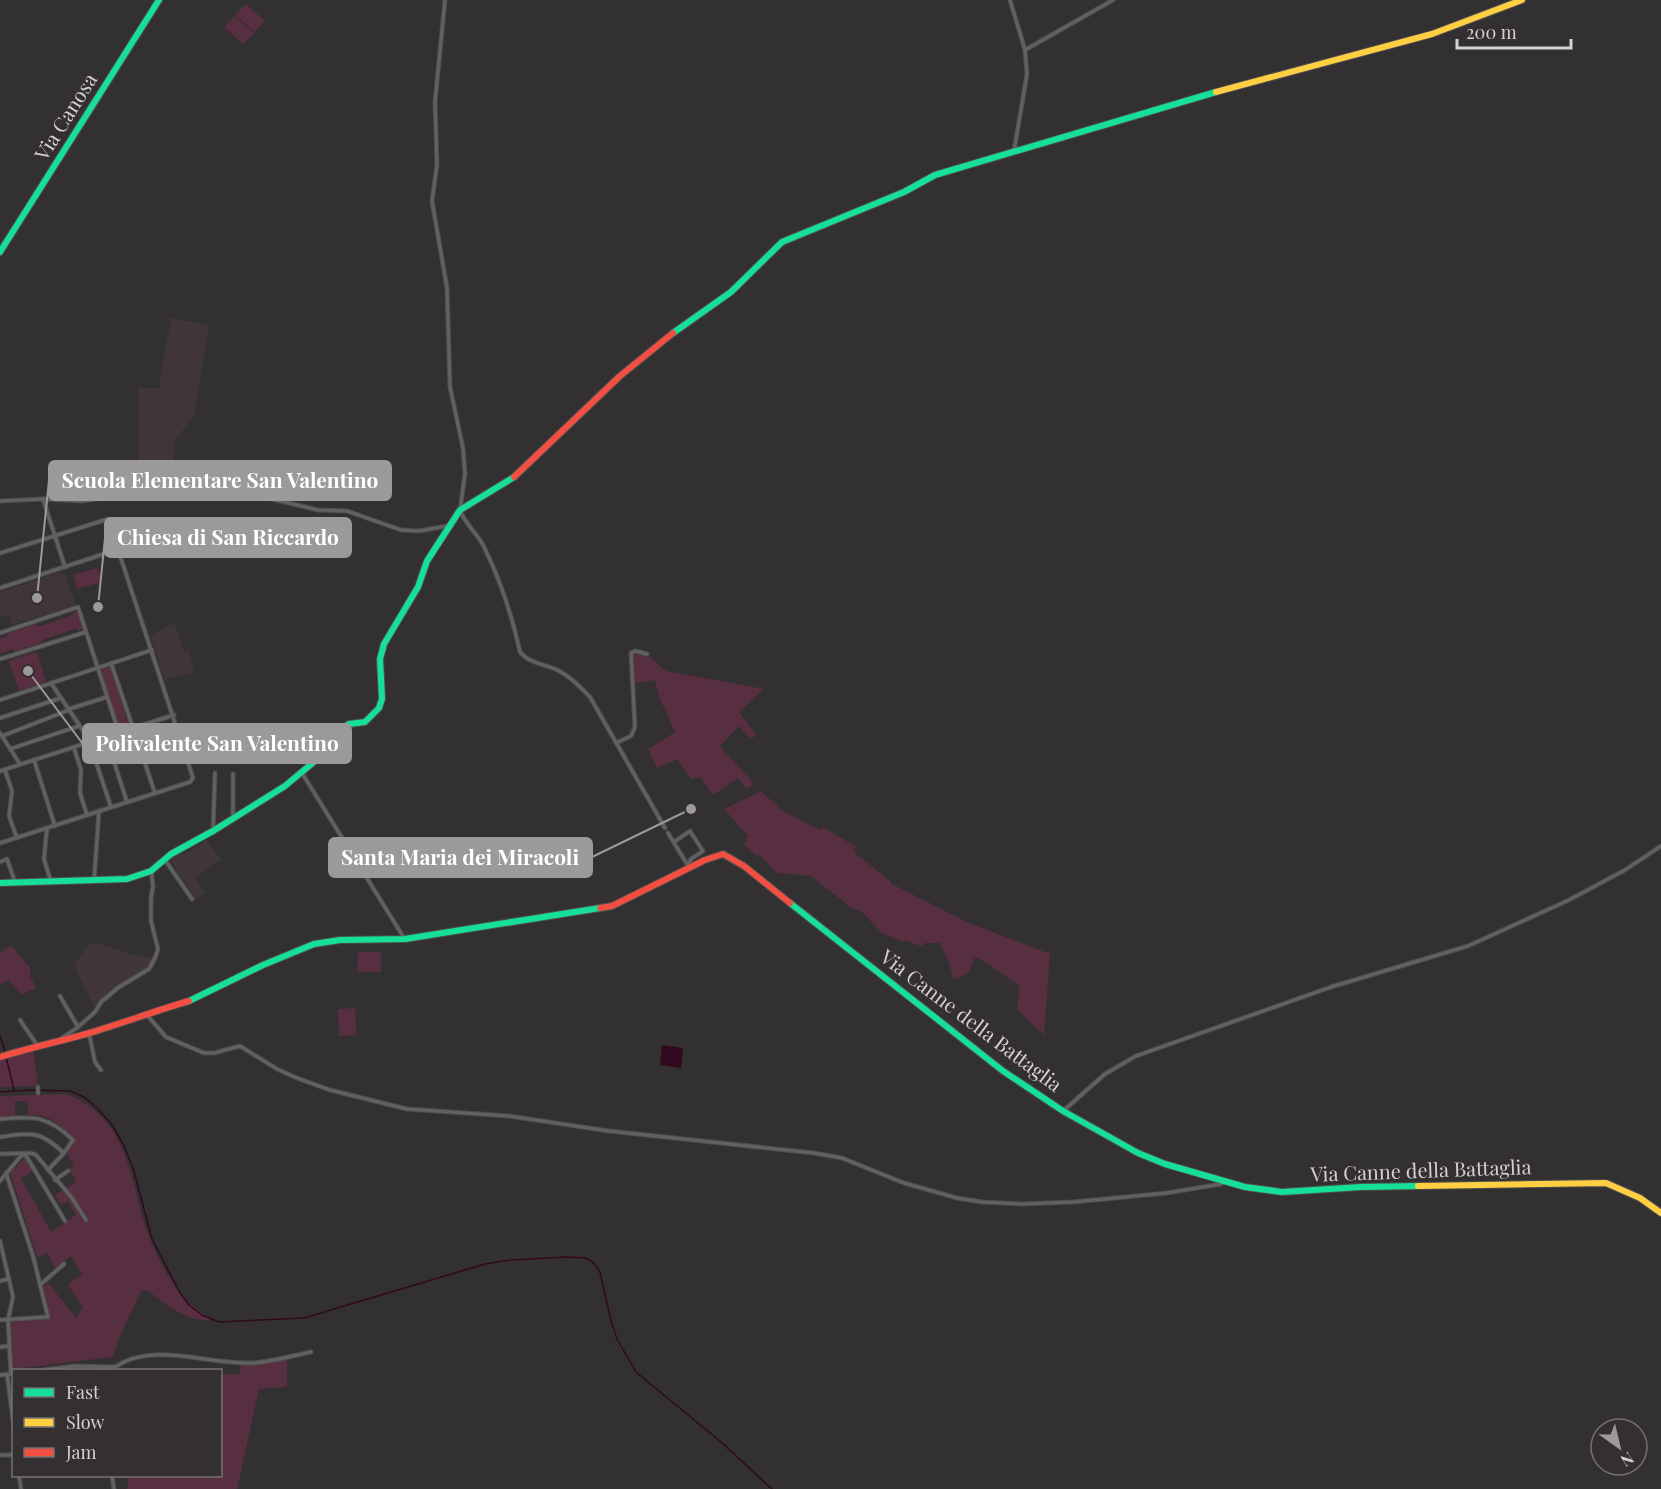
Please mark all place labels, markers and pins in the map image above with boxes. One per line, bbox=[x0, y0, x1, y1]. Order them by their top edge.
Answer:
callout: Scuola Elementare San Valentino bbox=[49, 461, 391, 500]
callout: Chiesa di San Riccardo bbox=[105, 518, 351, 557]
callout: Polivalente San Valentino bbox=[83, 724, 351, 763]
callout: Santa Maria dei Miracoli bbox=[329, 838, 592, 877]

